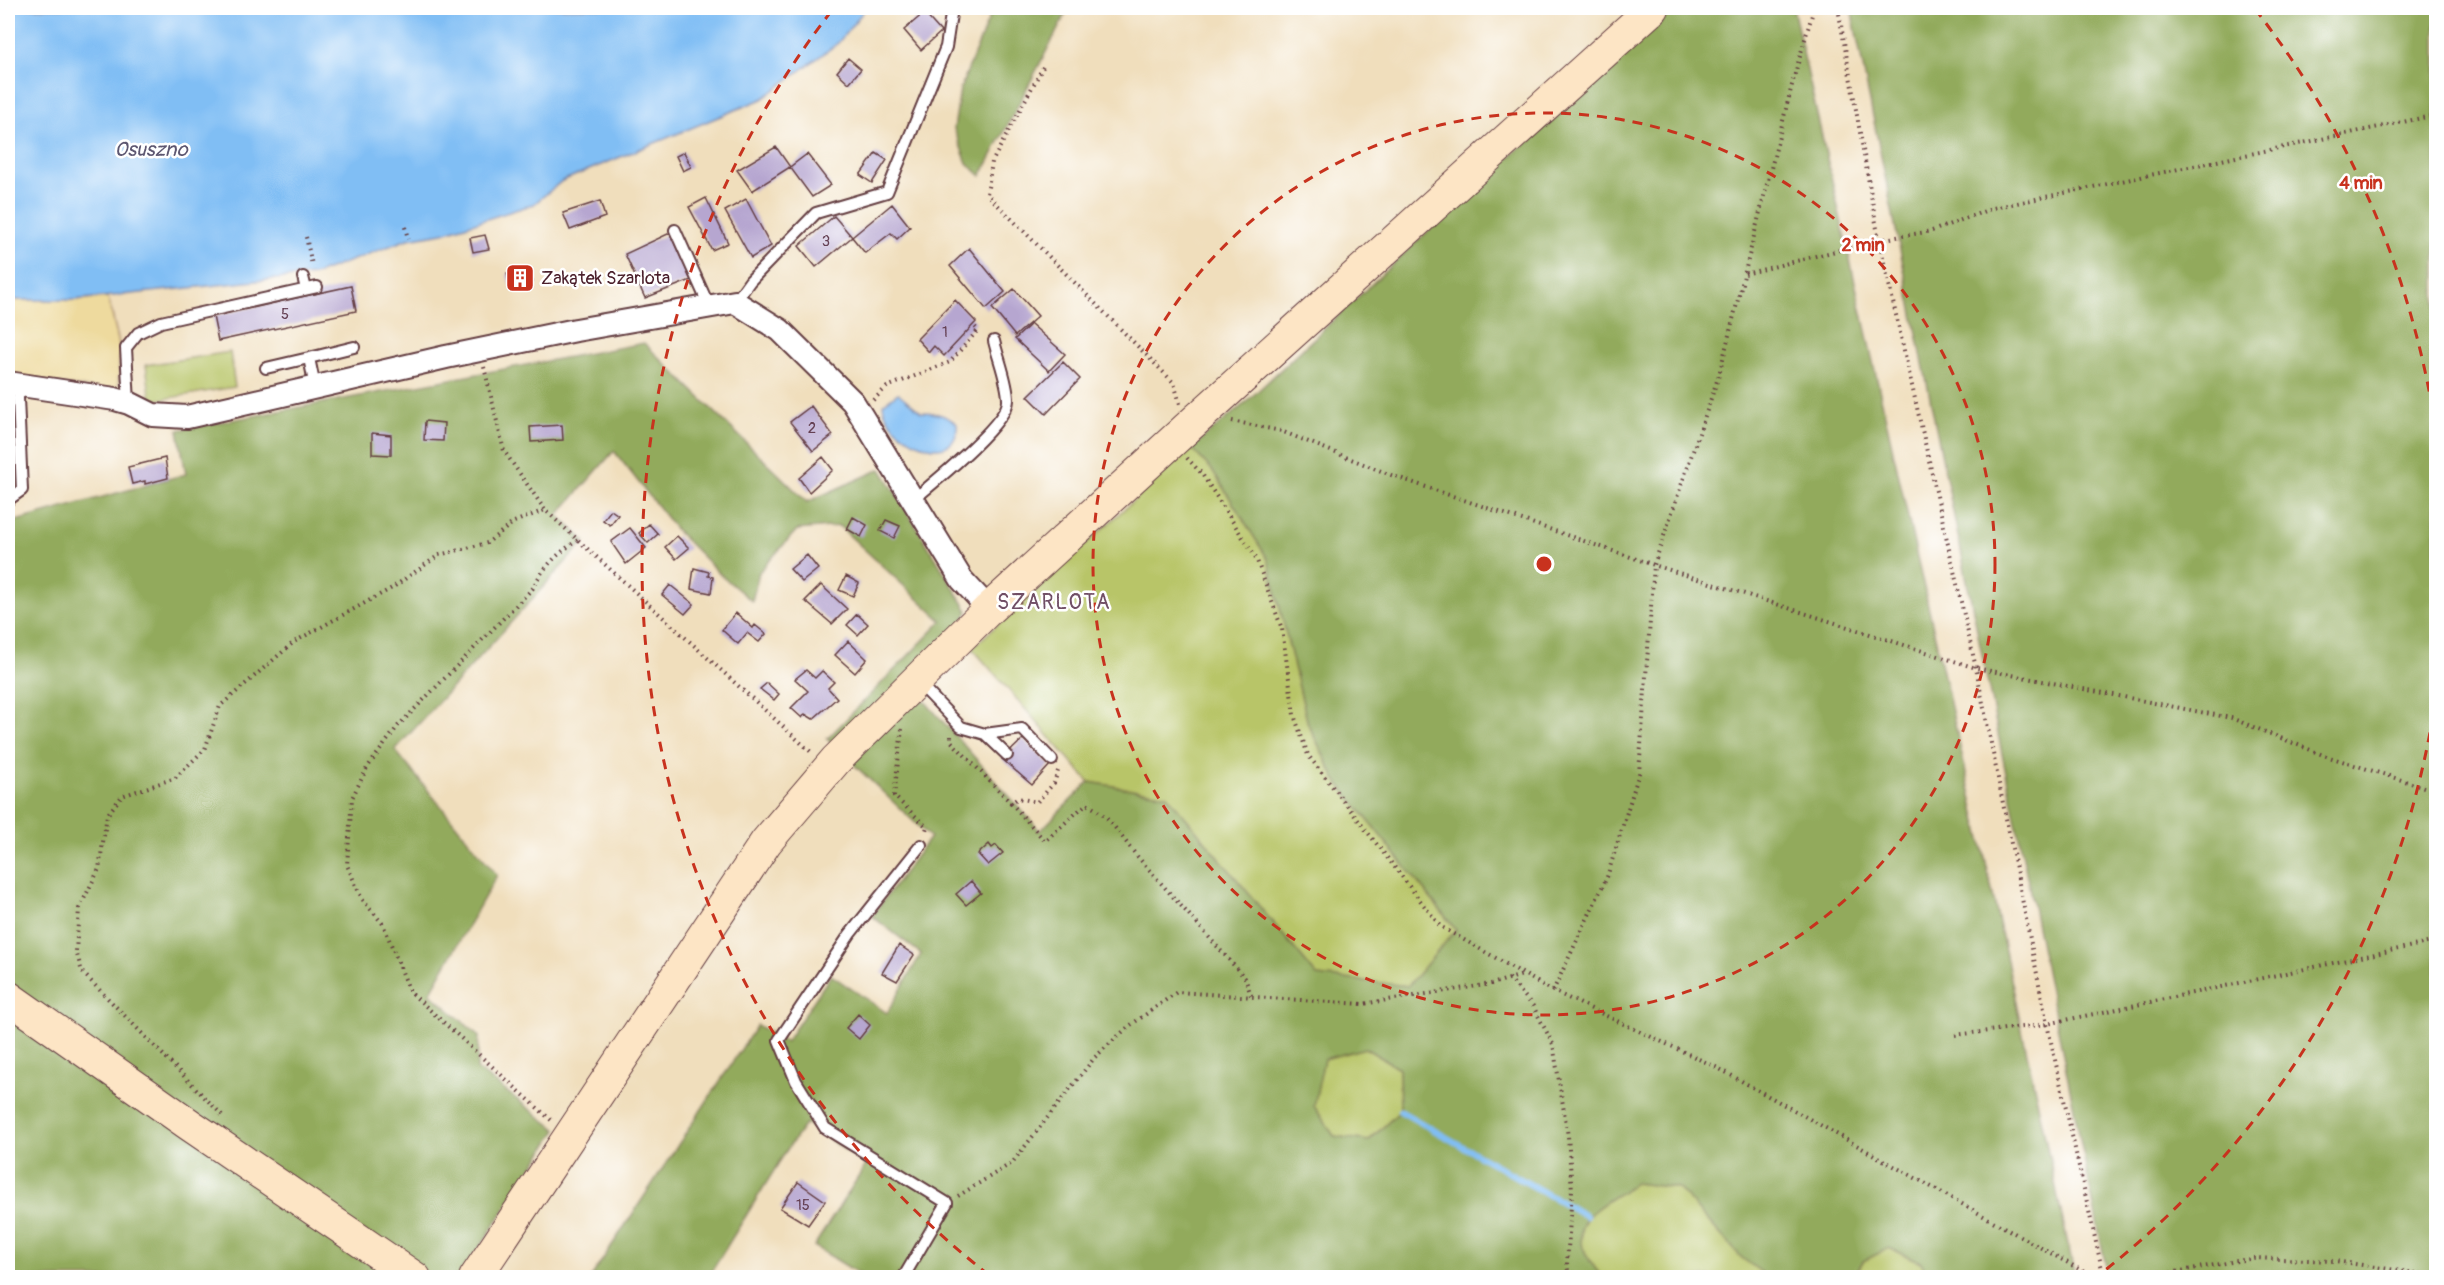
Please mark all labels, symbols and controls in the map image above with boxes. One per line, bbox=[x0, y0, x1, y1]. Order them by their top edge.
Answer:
water label: Osuszno bbox=[114, 137, 189, 162]
text: 4 min bbox=[2339, 172, 2383, 195]
house number: 3 bbox=[822, 232, 830, 251]
text: 2 min bbox=[1841, 234, 1885, 257]
building icon: Zakątek Szarlota bbox=[504, 262, 536, 294]
place label: Zakątek Szarlota bbox=[541, 267, 670, 290]
house number: 5 bbox=[281, 305, 289, 324]
house number: 1 bbox=[942, 323, 948, 342]
house number: 2 bbox=[808, 419, 816, 438]
centre of rings bbox=[1534, 554, 1554, 574]
district label: SZARLOTA bbox=[997, 589, 1111, 616]
house number: 15 bbox=[796, 1196, 810, 1215]

